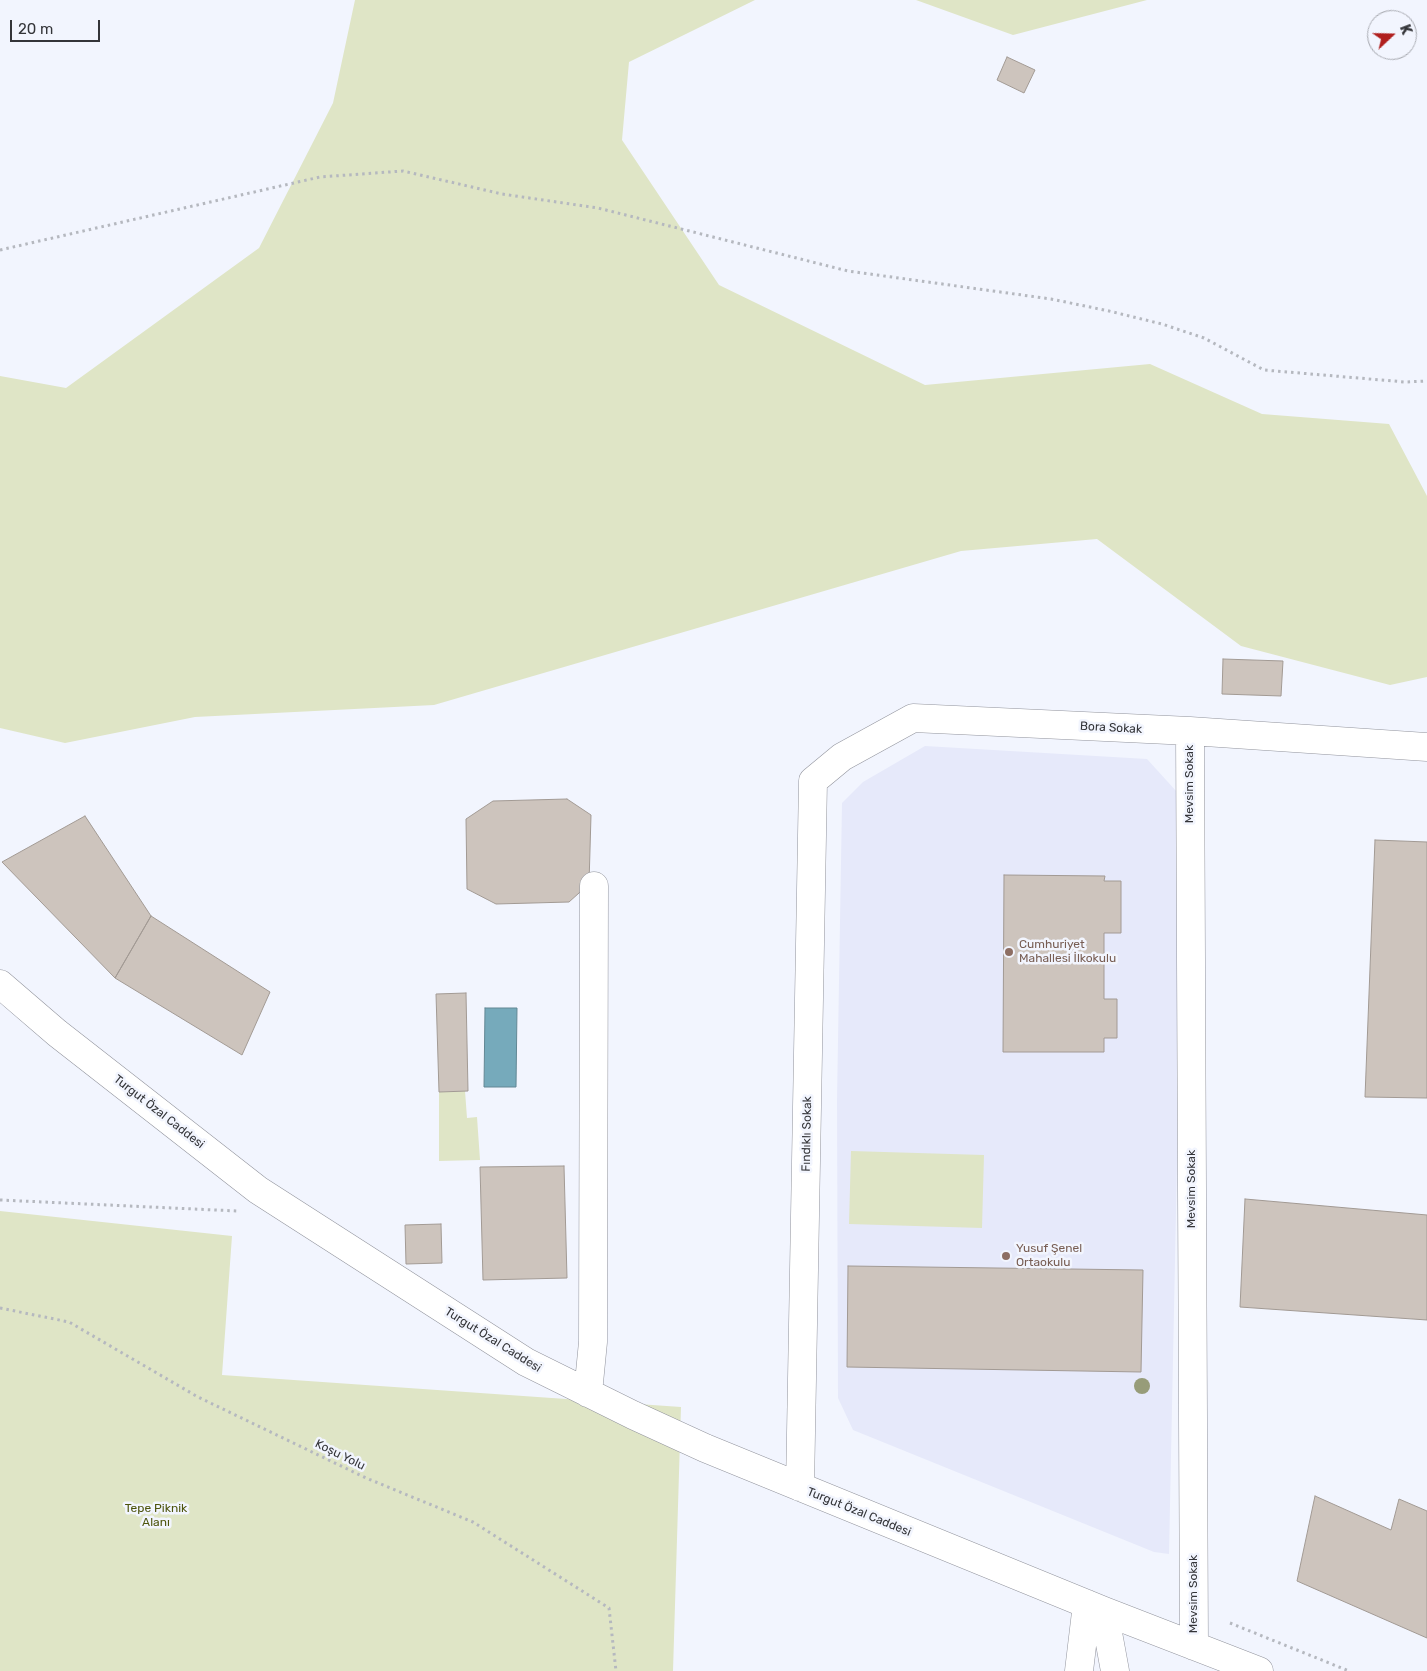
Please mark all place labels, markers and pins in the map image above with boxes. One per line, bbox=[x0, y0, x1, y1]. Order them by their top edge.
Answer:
place label: Cumhuriyet Mahallesi İlkokulu bbox=[1019, 938, 1116, 966]
marker: Cumhuriyet Mahallesi İlkokulu bbox=[1003, 946, 1015, 958]
place label: Yusuf Şenel Ortaokulu bbox=[1016, 1242, 1082, 1270]
marker: Yusuf Şenel Ortaokulu bbox=[1000, 1250, 1012, 1262]

